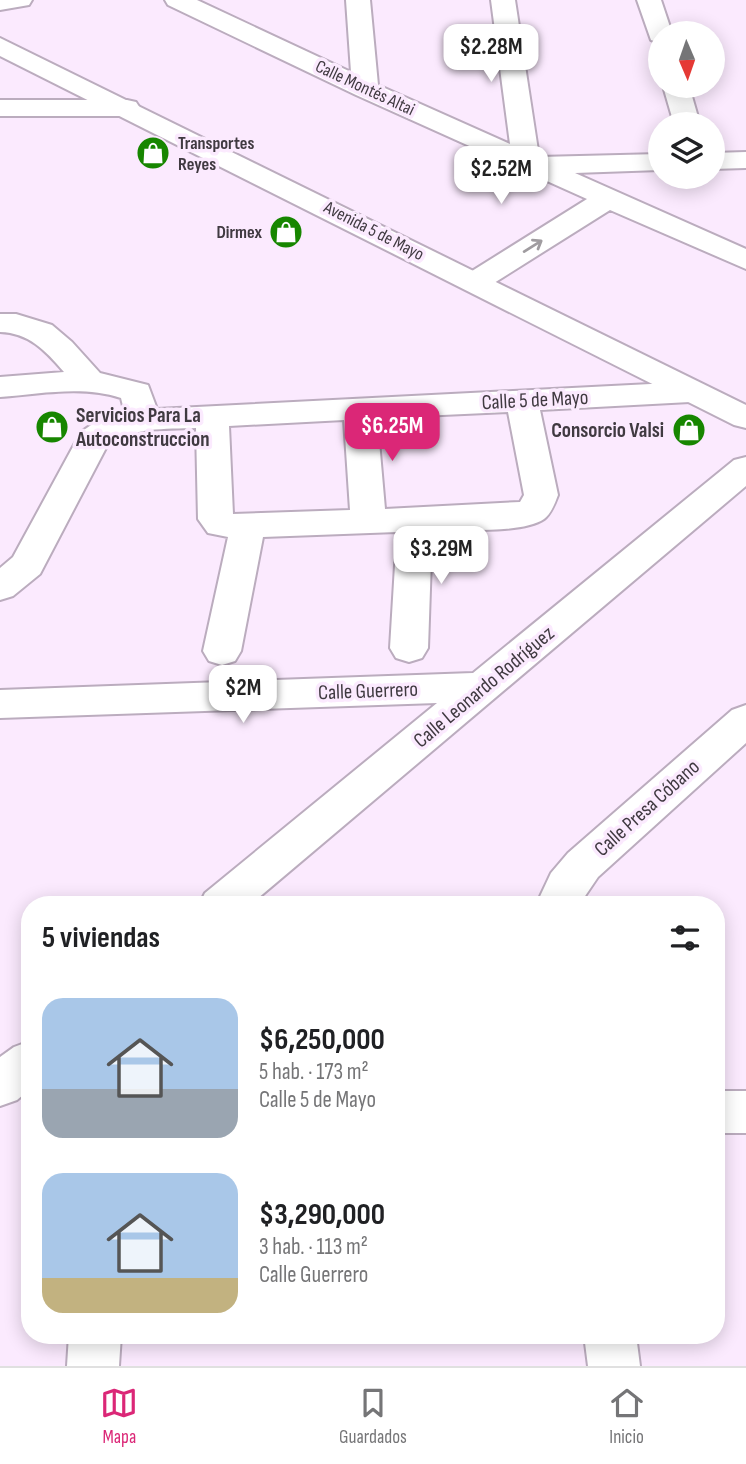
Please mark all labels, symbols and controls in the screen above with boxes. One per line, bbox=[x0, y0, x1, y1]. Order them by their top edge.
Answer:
north arrow bbox=[648, 21, 724, 98]
map controls bbox=[648, 21, 725, 189]
pin: $2.28M bbox=[434, 24, 548, 84]
text: $2.28M bbox=[459, 33, 523, 61]
street label: Calle Montés Altai bbox=[312, 56, 418, 120]
button: layers bbox=[648, 112, 725, 189]
place label: Transportes Reyes bbox=[178, 133, 254, 175]
shop icon: Transportes Reyes bbox=[134, 134, 172, 172]
pin: $2.52M bbox=[444, 146, 558, 206]
text: $2.52M bbox=[470, 155, 532, 183]
street label: Avenida 5 de Mayo bbox=[320, 196, 427, 265]
shop icon: Dirmex bbox=[267, 213, 305, 251]
place label: Dirmex bbox=[217, 222, 262, 243]
one-way arrow bbox=[523, 238, 542, 253]
street label: Calle 5 de Mayo bbox=[481, 385, 589, 415]
place label: Servicios Para La Autoconstruccion bbox=[75, 403, 209, 452]
pin: $6.25M bbox=[335, 404, 449, 463]
shop icon: Servicios Para La Autoconstruccion bbox=[33, 408, 71, 446]
shop icon: Consorcio Valsi bbox=[670, 411, 708, 449]
text: $6.25M bbox=[361, 412, 423, 440]
place label: Consorcio Valsi bbox=[551, 418, 664, 443]
pin: $3.29M bbox=[384, 526, 498, 586]
text: $3.29M bbox=[409, 535, 473, 563]
street label: Calle Leonardo Rodríguez bbox=[409, 621, 560, 753]
pin: $2M bbox=[209, 666, 277, 725]
text: $2M bbox=[225, 674, 261, 702]
street label: Calle Guerrero bbox=[318, 677, 418, 705]
street label: Calle Presa Cóbano bbox=[589, 754, 705, 862]
icon: filters bbox=[666, 919, 704, 957]
text: 5 viviendas bbox=[42, 920, 160, 956]
text: $6,250,000 bbox=[259, 1022, 385, 1058]
icon: home bbox=[98, 1026, 182, 1110]
text: 5 hab. · 173 m² bbox=[259, 1058, 369, 1086]
text: Calle 5 de Mayo bbox=[259, 1086, 376, 1114]
text: $3,290,000 bbox=[259, 1197, 385, 1233]
icon: home bbox=[98, 1201, 182, 1285]
text: 3 hab. · 113 m² bbox=[259, 1233, 368, 1261]
text: Calle Guerrero bbox=[259, 1261, 368, 1289]
tab: Mapa bbox=[100, 1384, 138, 1449]
tab: Guardados bbox=[339, 1384, 407, 1449]
tab: Inicio bbox=[608, 1384, 646, 1449]

